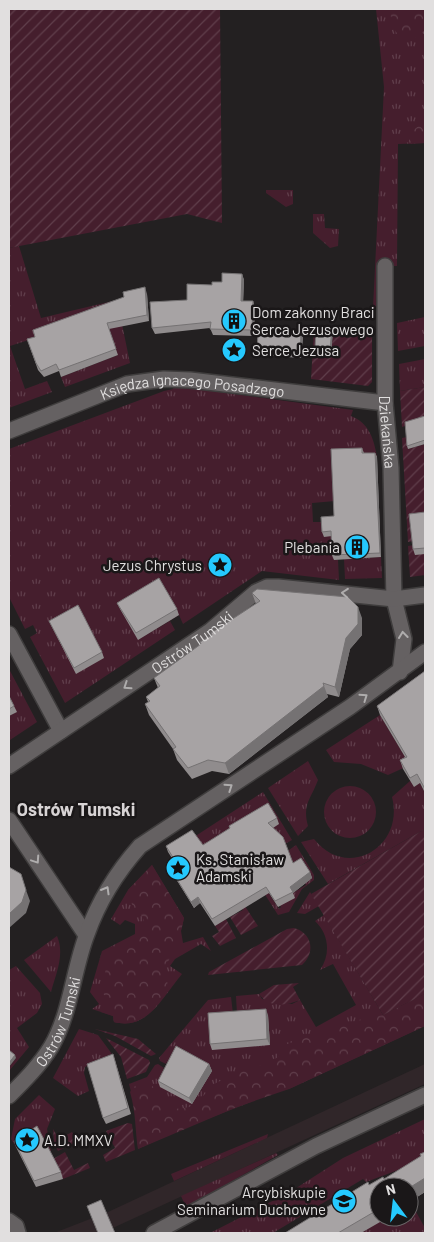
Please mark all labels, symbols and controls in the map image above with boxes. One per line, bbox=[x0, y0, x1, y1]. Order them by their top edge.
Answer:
place label: Dom zakonny Braci Serca Jezusowego bbox=[252, 303, 375, 338]
building icon: Dom zakonny Braci Serca Jezusowego bbox=[221, 308, 247, 334]
place icon: Serce Jezusa bbox=[221, 337, 247, 363]
place label: Serce Jezusa bbox=[252, 341, 339, 359]
street label: Księdza Ignacego Posadzego bbox=[97, 370, 286, 403]
street label: Dziekańska bbox=[376, 395, 400, 469]
building icon: Plebania bbox=[344, 534, 370, 560]
place label: Plebania bbox=[284, 538, 340, 556]
place icon: Jezus Chrystus bbox=[207, 552, 233, 578]
place label: Jezus Chrystus bbox=[103, 556, 202, 574]
one-way arrow bbox=[341, 588, 349, 599]
street label: Ostrów Tumski bbox=[148, 607, 236, 677]
one-way arrow bbox=[398, 630, 409, 638]
one-way arrow bbox=[124, 680, 133, 689]
one-way arrow bbox=[358, 694, 368, 703]
one-way arrow bbox=[223, 784, 233, 793]
district label: Ostrów Tumski bbox=[17, 798, 135, 820]
place label: Ks. Stanisław Adamski bbox=[196, 850, 284, 885]
one-way arrow bbox=[30, 854, 39, 864]
place icon: Ks. Stanisław Adamski bbox=[165, 855, 191, 881]
one-way arrow bbox=[100, 887, 110, 896]
street label: Ostrów Tumski bbox=[31, 975, 83, 1070]
place icon: A.D. MMXV bbox=[14, 1127, 40, 1153]
place label: A.D. MMXV bbox=[44, 1131, 113, 1149]
north arrow bbox=[369, 1177, 419, 1227]
text: N bbox=[384, 1180, 397, 1198]
place label: Arcybiskupie Seminarium Duchowne bbox=[177, 1183, 326, 1218]
school or university icon: Arcybiskupie Seminarium Duchowne bbox=[331, 1188, 357, 1214]

